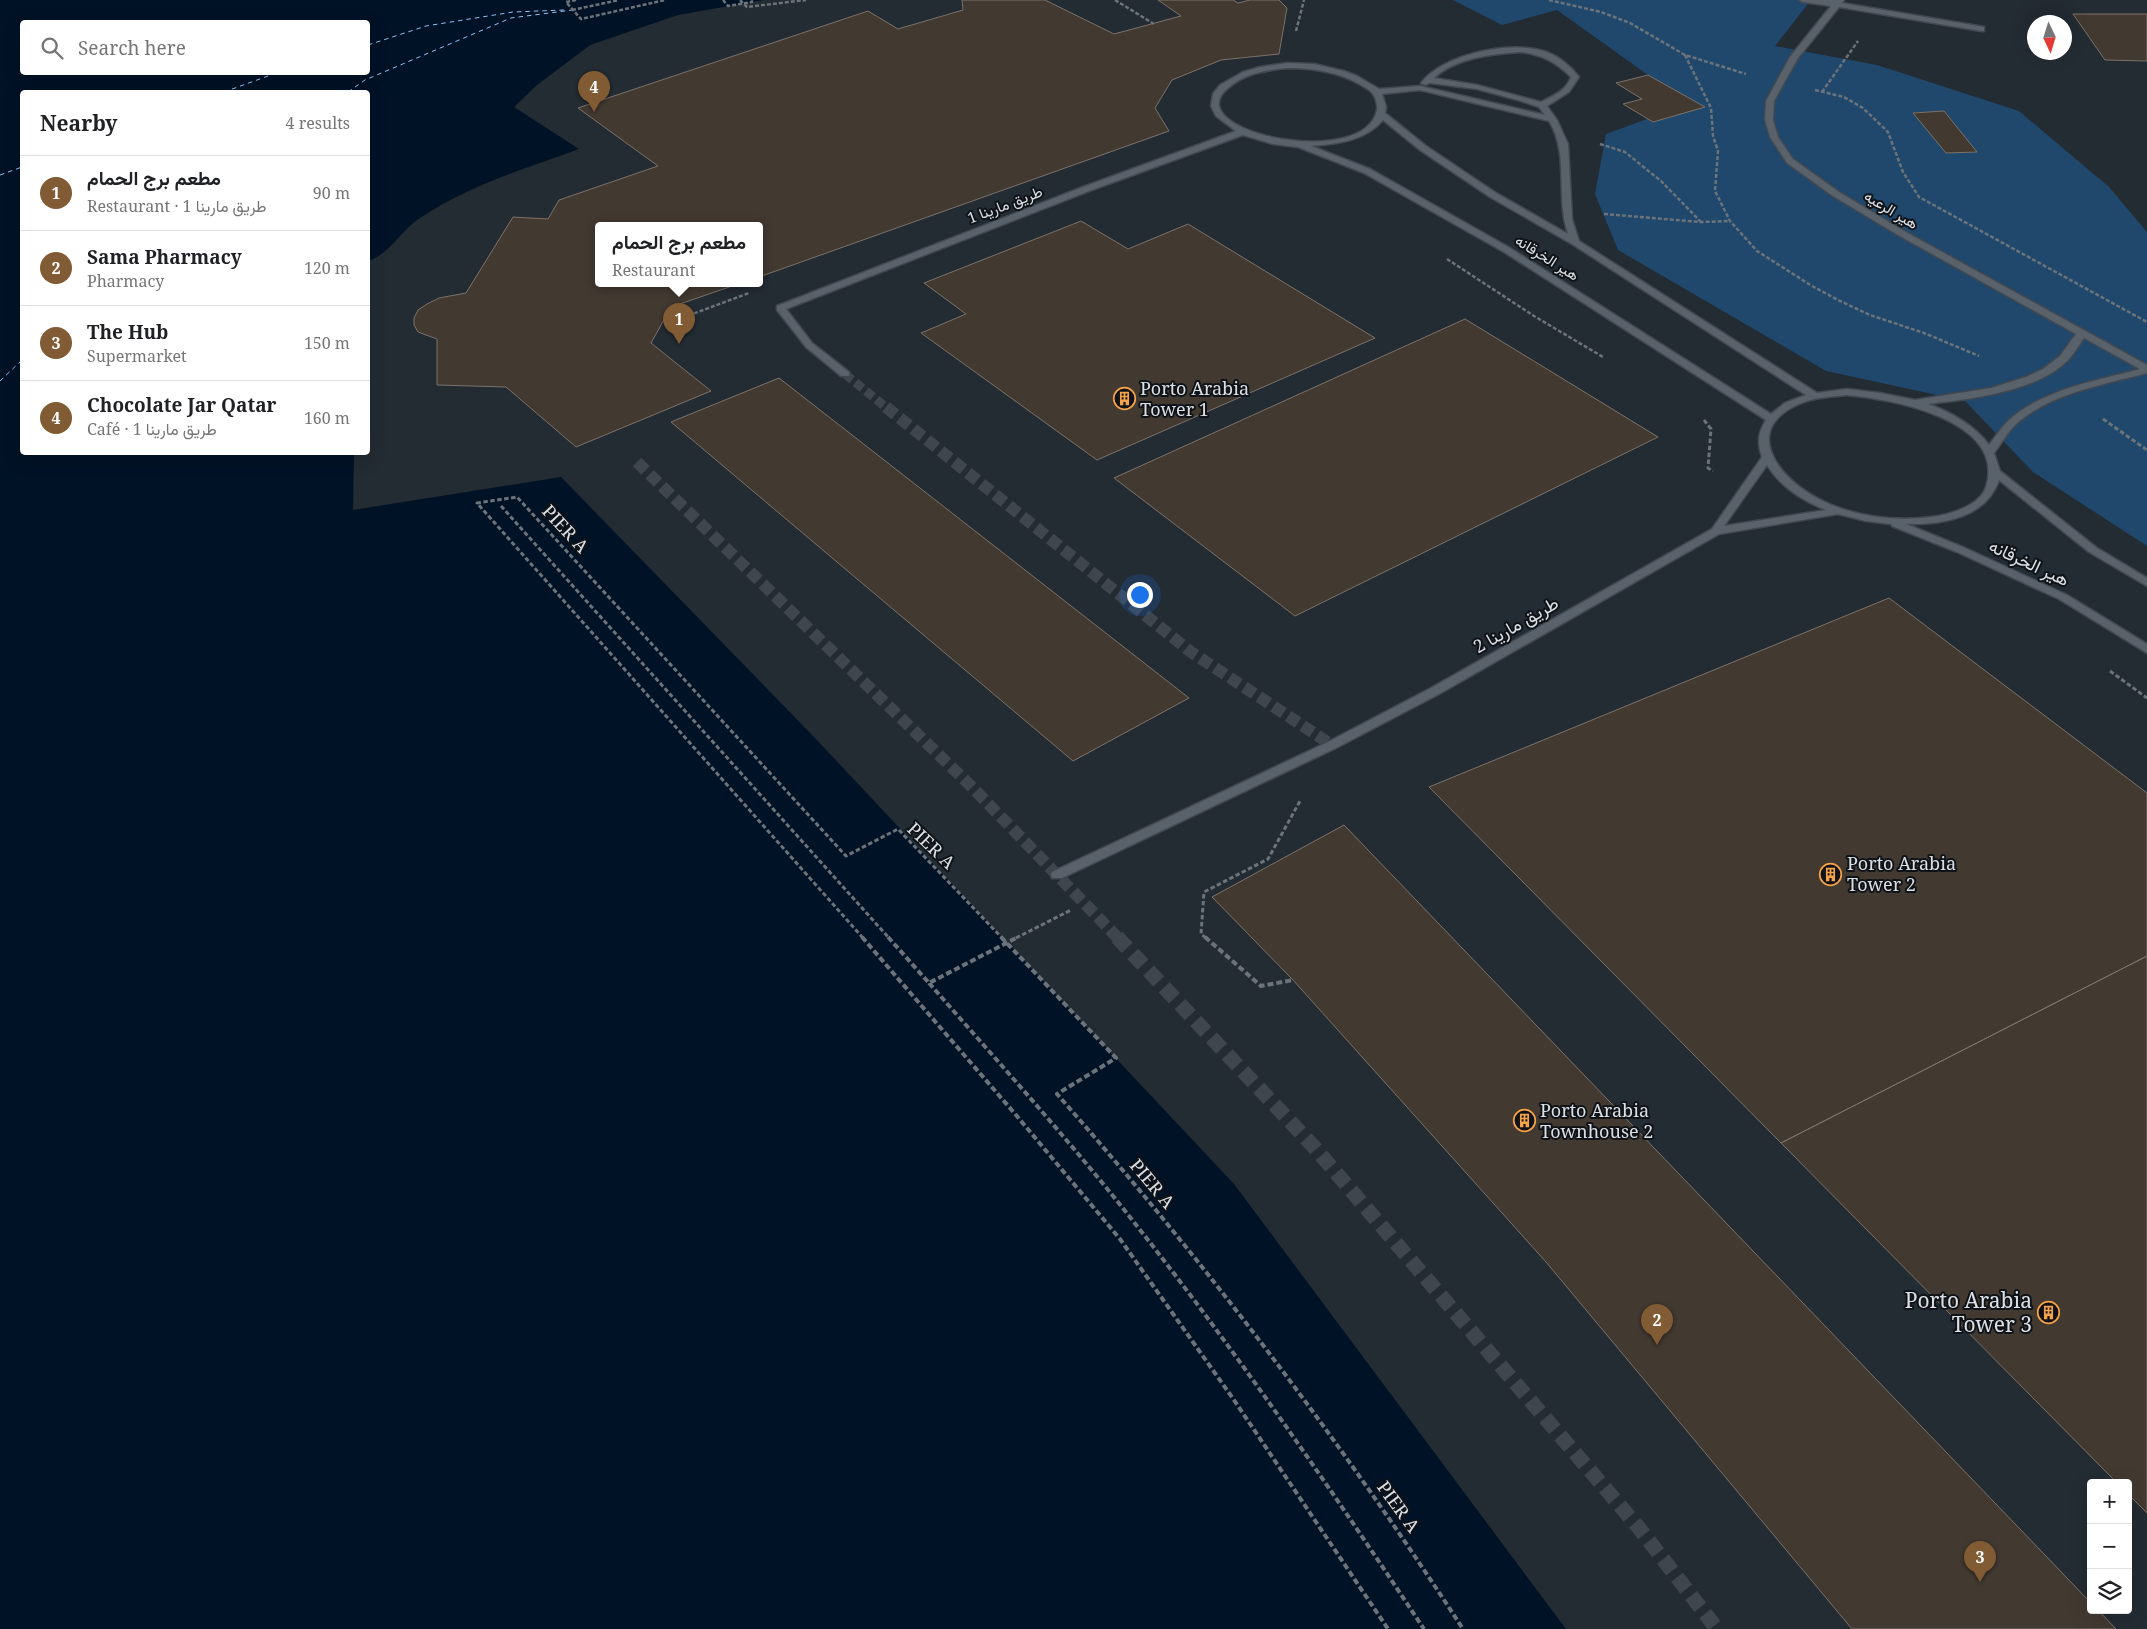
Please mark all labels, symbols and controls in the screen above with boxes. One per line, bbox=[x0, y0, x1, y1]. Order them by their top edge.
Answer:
north arrow bbox=[2027, 15, 2072, 60]
search box bbox=[20, 20, 370, 75]
icon: search bbox=[38, 34, 66, 62]
text: Search here bbox=[78, 35, 186, 61]
pin: 4 bbox=[578, 71, 610, 112]
text: Nearby bbox=[40, 109, 118, 137]
text: 4 results bbox=[286, 112, 350, 134]
text: مطعم برج الحمام bbox=[87, 165, 221, 191]
street label: طريق مارينا 1 bbox=[964, 181, 1046, 228]
text: 1 bbox=[51, 182, 61, 204]
text: 90 m bbox=[313, 182, 350, 204]
street label: هير الرعيه bbox=[1861, 185, 1922, 233]
text: Restaurant · طريق مارينا 1 bbox=[87, 195, 267, 217]
popup bbox=[595, 222, 763, 287]
text: مطعم برج الحمام bbox=[612, 229, 746, 255]
street label: هير الخرقانه bbox=[1512, 230, 1583, 285]
text: Sama Pharmacy bbox=[87, 244, 242, 270]
text: 2 bbox=[51, 257, 61, 279]
text: 120 m bbox=[304, 257, 350, 279]
text: Restaurant bbox=[612, 259, 695, 281]
text: Pharmacy bbox=[87, 270, 164, 292]
pin: 1 bbox=[663, 303, 695, 344]
text: The Hub bbox=[87, 319, 168, 345]
text: 3 bbox=[51, 332, 61, 354]
text: 150 m bbox=[304, 332, 350, 354]
text: Supermarket bbox=[87, 345, 187, 367]
place label: Porto Arabia Tower 1 bbox=[1140, 376, 1249, 421]
building icon: Porto Arabia Tower 1 bbox=[1112, 387, 1136, 411]
text: Chocolate Jar Qatar bbox=[87, 392, 277, 418]
text: 4 bbox=[51, 407, 61, 429]
text: 160 m bbox=[304, 407, 350, 429]
text: Café · طريق مارينا 1 bbox=[87, 418, 217, 440]
street label: PIER A bbox=[537, 499, 594, 558]
street label: هير الخرقانه bbox=[1985, 533, 2073, 591]
your location bbox=[1127, 582, 1153, 608]
street label: طريق مارينا 2 bbox=[1469, 590, 1562, 658]
street label: PIER A bbox=[903, 817, 961, 874]
place label: Porto Arabia Tower 2 bbox=[1847, 851, 1956, 896]
building icon: Porto Arabia Tower 2 bbox=[1819, 862, 1843, 886]
place label: Porto Arabia Townhouse 2 bbox=[1540, 1098, 1653, 1143]
building icon: Porto Arabia Townhouse 2 bbox=[1512, 1109, 1536, 1133]
street label: PIER A bbox=[1125, 1153, 1181, 1213]
place label: Porto Arabia Tower 3 bbox=[1905, 1286, 2032, 1338]
building icon: Porto Arabia Tower 3 bbox=[2036, 1301, 2060, 1325]
pin: 2 bbox=[1641, 1304, 1673, 1345]
street label: PIER A bbox=[1372, 1476, 1426, 1537]
map controls bbox=[2087, 1479, 2132, 1614]
button: + bbox=[2087, 1479, 2132, 1524]
button: − bbox=[2087, 1524, 2132, 1569]
pin: 3 bbox=[1964, 1541, 1996, 1582]
button: layers bbox=[2087, 1569, 2132, 1614]

